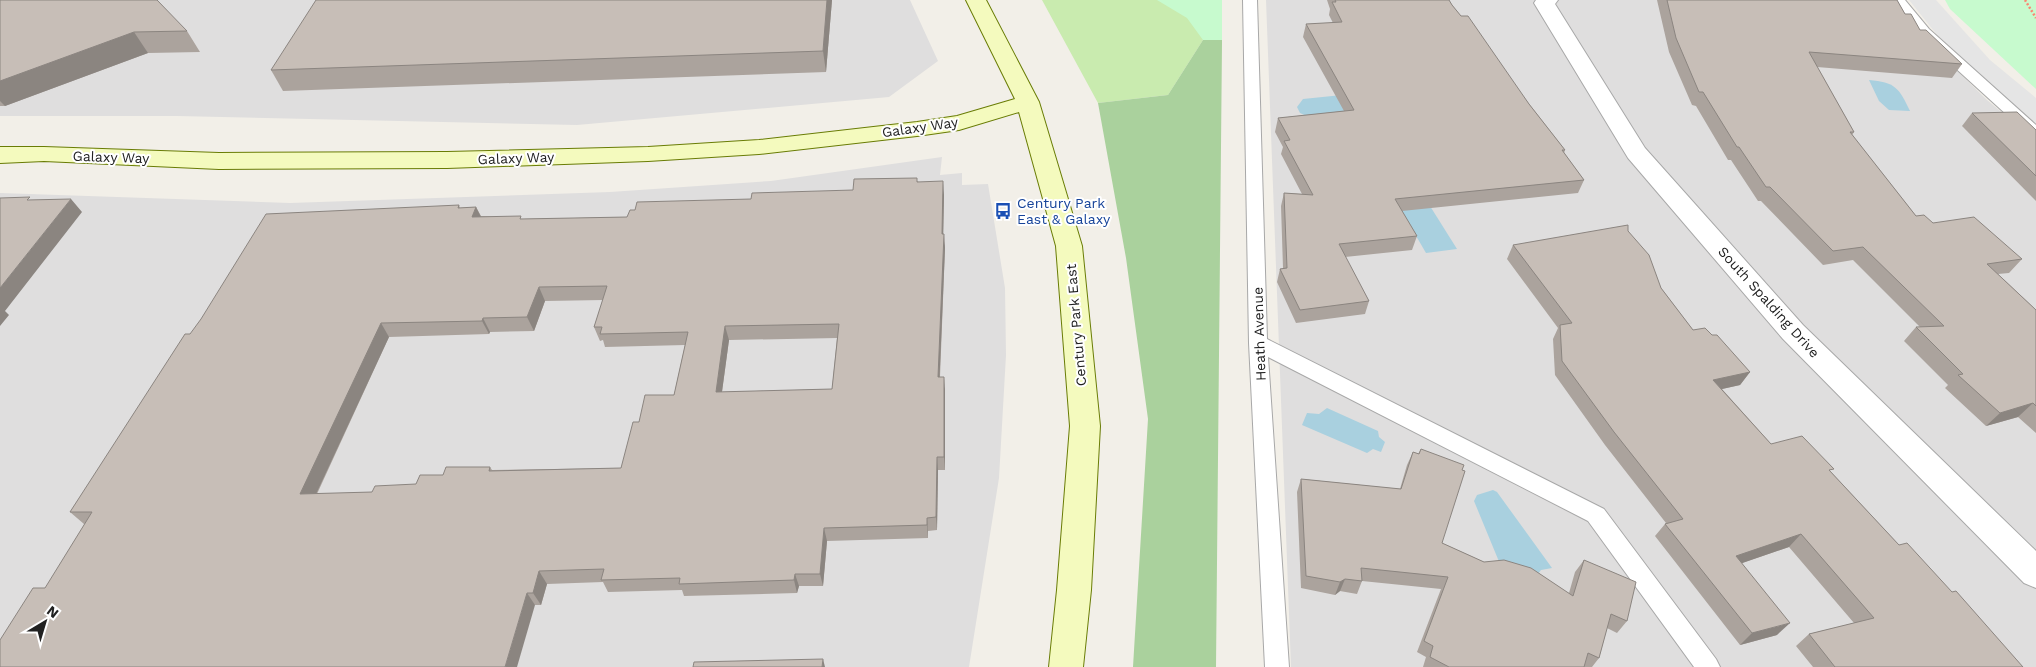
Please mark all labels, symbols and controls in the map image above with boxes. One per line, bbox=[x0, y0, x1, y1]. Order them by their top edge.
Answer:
street label: Galaxy Way bbox=[881, 114, 960, 140]
street label: Galaxy Way bbox=[72, 148, 150, 166]
street label: Galaxy Way bbox=[477, 149, 555, 167]
place label: Century Park East & Galaxy bbox=[1017, 195, 1111, 227]
bus stop icon: Century Park East & Galaxy bbox=[993, 201, 1013, 221]
street label: South Spalding Drive bbox=[1715, 243, 1823, 361]
street label: Century Park East bbox=[1063, 263, 1089, 387]
street label: Heath Avenue bbox=[1249, 287, 1269, 381]
north arrow bbox=[20, 597, 70, 647]
text: N bbox=[44, 602, 62, 621]

